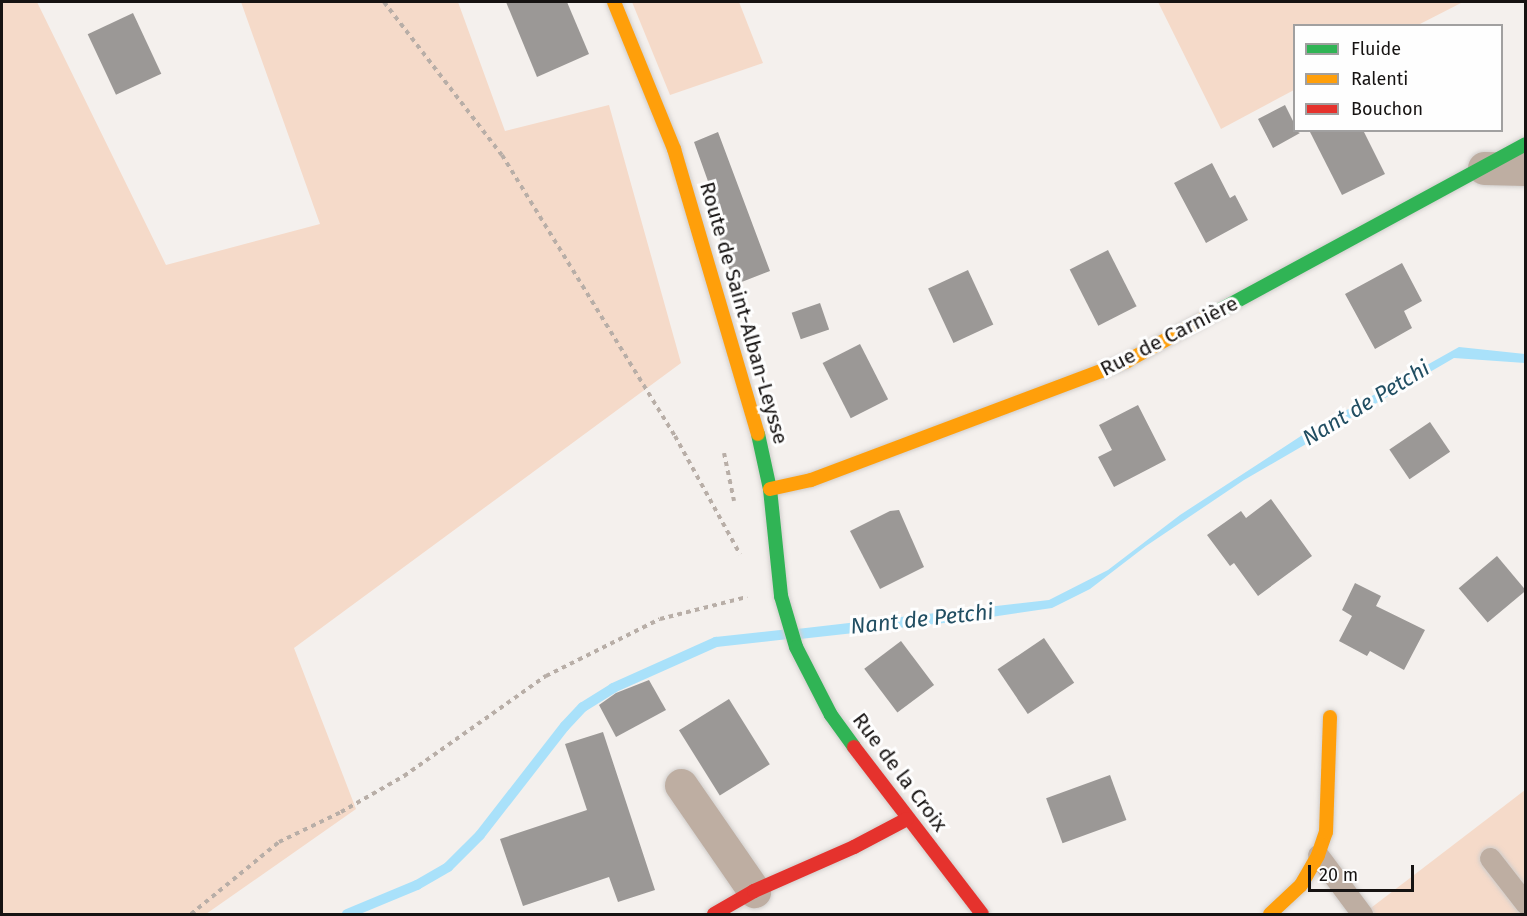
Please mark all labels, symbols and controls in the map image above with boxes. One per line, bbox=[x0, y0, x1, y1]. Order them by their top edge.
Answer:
legend bbox=[1293, 24, 1503, 132]
text: Fluide bbox=[1351, 38, 1401, 60]
text: Ralenti bbox=[1351, 68, 1408, 90]
text: Bouchon bbox=[1351, 98, 1423, 120]
street label: Route de Saint-Alban-Leysse bbox=[694, 179, 794, 447]
street label: Rue de Carnière bbox=[1096, 290, 1242, 382]
water label: Nant de Petchi bbox=[1298, 355, 1434, 451]
water label: Nant de Petchi bbox=[849, 598, 995, 640]
street label: Rue de la Croix bbox=[847, 708, 953, 836]
scale bar bbox=[1311, 853, 1418, 891]
text: 20 m bbox=[1319, 864, 1358, 886]

